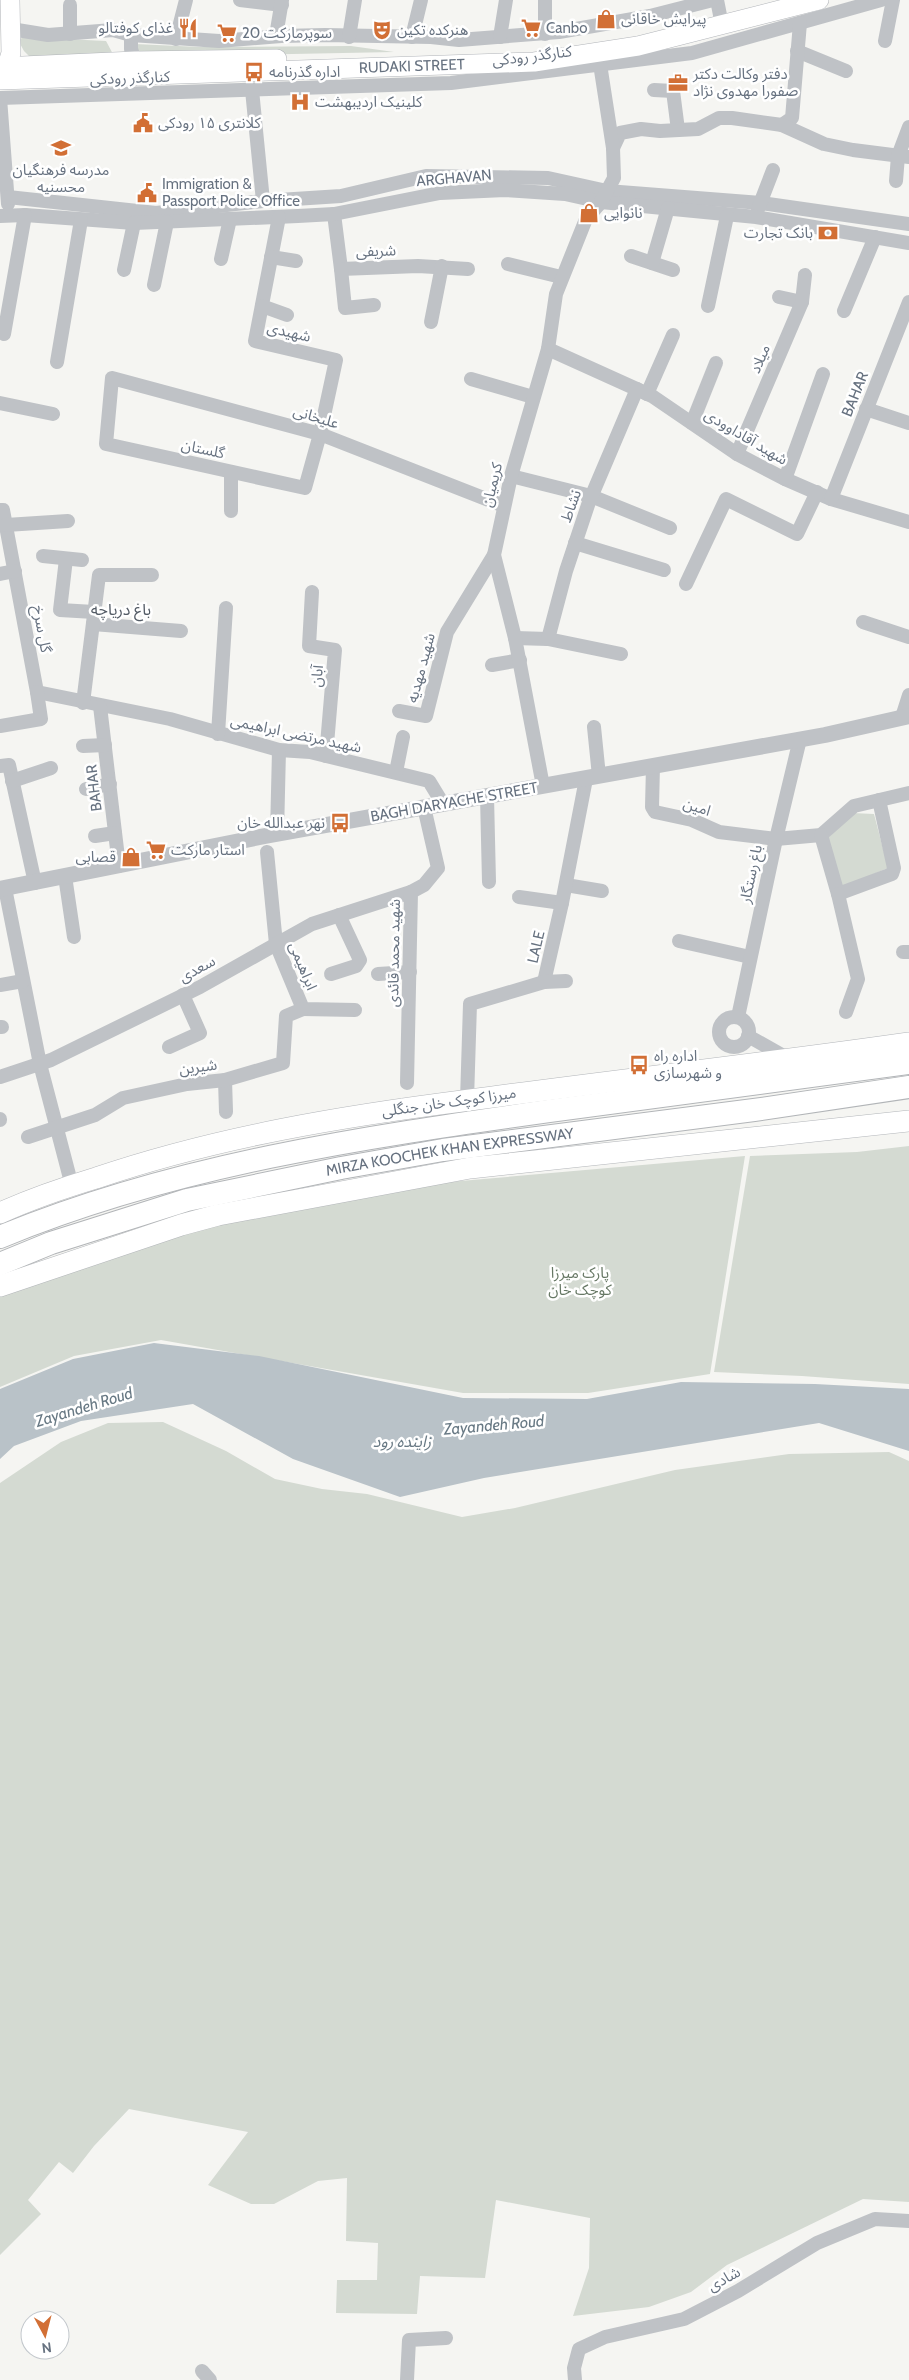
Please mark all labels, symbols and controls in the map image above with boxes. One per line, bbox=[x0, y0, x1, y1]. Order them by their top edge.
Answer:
shop icon: پیرایش خاقانی bbox=[595, 8, 617, 30]
place label: پیرایش خاقانی bbox=[621, 10, 706, 29]
restaurant icon: غذای کوفتالو bbox=[177, 17, 199, 39]
supermarket icon: Canbo bbox=[520, 17, 542, 39]
place label: غذای کوفتالو bbox=[98, 19, 173, 37]
theatre icon: هنرکده تکین bbox=[371, 19, 393, 41]
place label: Canbo bbox=[546, 19, 587, 37]
place label: هنرکده تکین bbox=[397, 21, 468, 39]
supermarket icon: سوپرمارکت 20 bbox=[216, 22, 238, 44]
place label: سوپرمارکت 20 bbox=[242, 24, 332, 43]
street label: کنارگذر رودکی bbox=[491, 42, 574, 70]
street label: RUDAKI STREET bbox=[358, 55, 465, 77]
bus stop icon: اداره گذرنامه bbox=[243, 61, 265, 83]
place label: اداره گذرنامه bbox=[269, 63, 340, 81]
place label: دفتر وکالت دکتر صفورا مهدوی نژاد bbox=[692, 65, 798, 100]
street label: کنارگذر رودکی bbox=[90, 68, 171, 88]
office icon: دفتر وکالت دکتر صفورا مهدوی نژاد bbox=[667, 72, 689, 94]
hospital icon: کلینیک اردیبهشت bbox=[289, 91, 311, 113]
place label: کلینیک اردیبهشت bbox=[315, 93, 423, 111]
public building icon: کلانتری ۱۵ رودکی bbox=[132, 112, 154, 134]
place label: کلانتری ۱۵ رودکی bbox=[158, 114, 261, 132]
school or university icon: مدرسه فرهنگیان محسنیه bbox=[50, 137, 72, 159]
place label: مدرسه فرهنگیان محسنیه bbox=[13, 161, 110, 196]
street label: ARGHAVAN bbox=[416, 166, 492, 190]
place label: Immigration & Passport Police Office bbox=[162, 175, 300, 210]
public building icon: Immigration & Passport Police Office bbox=[136, 182, 158, 204]
shop icon: نانوایی bbox=[578, 202, 600, 224]
place label: نانوایی bbox=[604, 204, 643, 222]
bank icon: بانک تجارت bbox=[817, 222, 839, 244]
place label: بانک تجارت bbox=[744, 224, 813, 242]
street label: شریفی bbox=[356, 241, 397, 261]
street label: شهیدی bbox=[265, 318, 313, 346]
street label: میلاد bbox=[746, 342, 774, 376]
street label: BAHAR bbox=[838, 369, 872, 419]
street label: علیخانی bbox=[291, 402, 341, 433]
street label: شهید آقاداوودی bbox=[701, 405, 791, 469]
street label: گلستان bbox=[180, 436, 227, 463]
street label: کریمیان bbox=[478, 460, 506, 509]
street label: نشاط bbox=[557, 487, 585, 525]
district label: باغ دریاچه bbox=[91, 600, 151, 622]
street label: گل سرخ bbox=[26, 604, 55, 655]
street label: شهید مهدیه bbox=[403, 631, 439, 705]
street label: آبان bbox=[307, 664, 327, 688]
street label: شهید مرتضی ابراهیمی bbox=[229, 711, 363, 757]
street label: BAHAR bbox=[82, 764, 106, 812]
street label: BAGH DARYACHE STREET bbox=[369, 778, 539, 826]
street label: امین bbox=[681, 794, 713, 820]
bus stop icon: نهر عبدالله خان bbox=[329, 812, 351, 834]
place label: نهر عبدالله خان bbox=[237, 814, 325, 832]
supermarket icon: استار مارکت bbox=[145, 839, 167, 861]
place label: استار مارکت bbox=[171, 841, 245, 859]
street label: باغ رستگار bbox=[736, 843, 769, 906]
shop icon: قصابی bbox=[120, 846, 142, 868]
place label: قصابی bbox=[76, 848, 116, 866]
street label: شهید محمد قائدی bbox=[384, 898, 404, 1007]
street label: LALE bbox=[524, 929, 548, 965]
street label: ابراهیمی bbox=[285, 939, 321, 993]
street label: سعدی bbox=[176, 952, 219, 986]
place label: اداره راه و شهرسازی bbox=[654, 1047, 722, 1082]
bus stop icon: اداره راه و شهرسازی bbox=[628, 1054, 650, 1076]
street label: شیرین bbox=[178, 1055, 218, 1079]
street label: میرزا کوچک خان جنگلی bbox=[381, 1084, 518, 1121]
street label: MIRZA KOOCHEK KHAN EXPRESSWAY bbox=[324, 1124, 575, 1180]
park label: پارک میرزا کوچک خان bbox=[548, 1264, 613, 1300]
water label: Zayandeh Roud bbox=[32, 1383, 136, 1431]
water label: Zayandeh Roud bbox=[442, 1411, 546, 1439]
water label: زاینده رود bbox=[373, 1432, 432, 1451]
street label: شادی bbox=[704, 2263, 744, 2295]
north arrow bbox=[20, 2310, 70, 2360]
text: N bbox=[41, 2338, 53, 2357]

